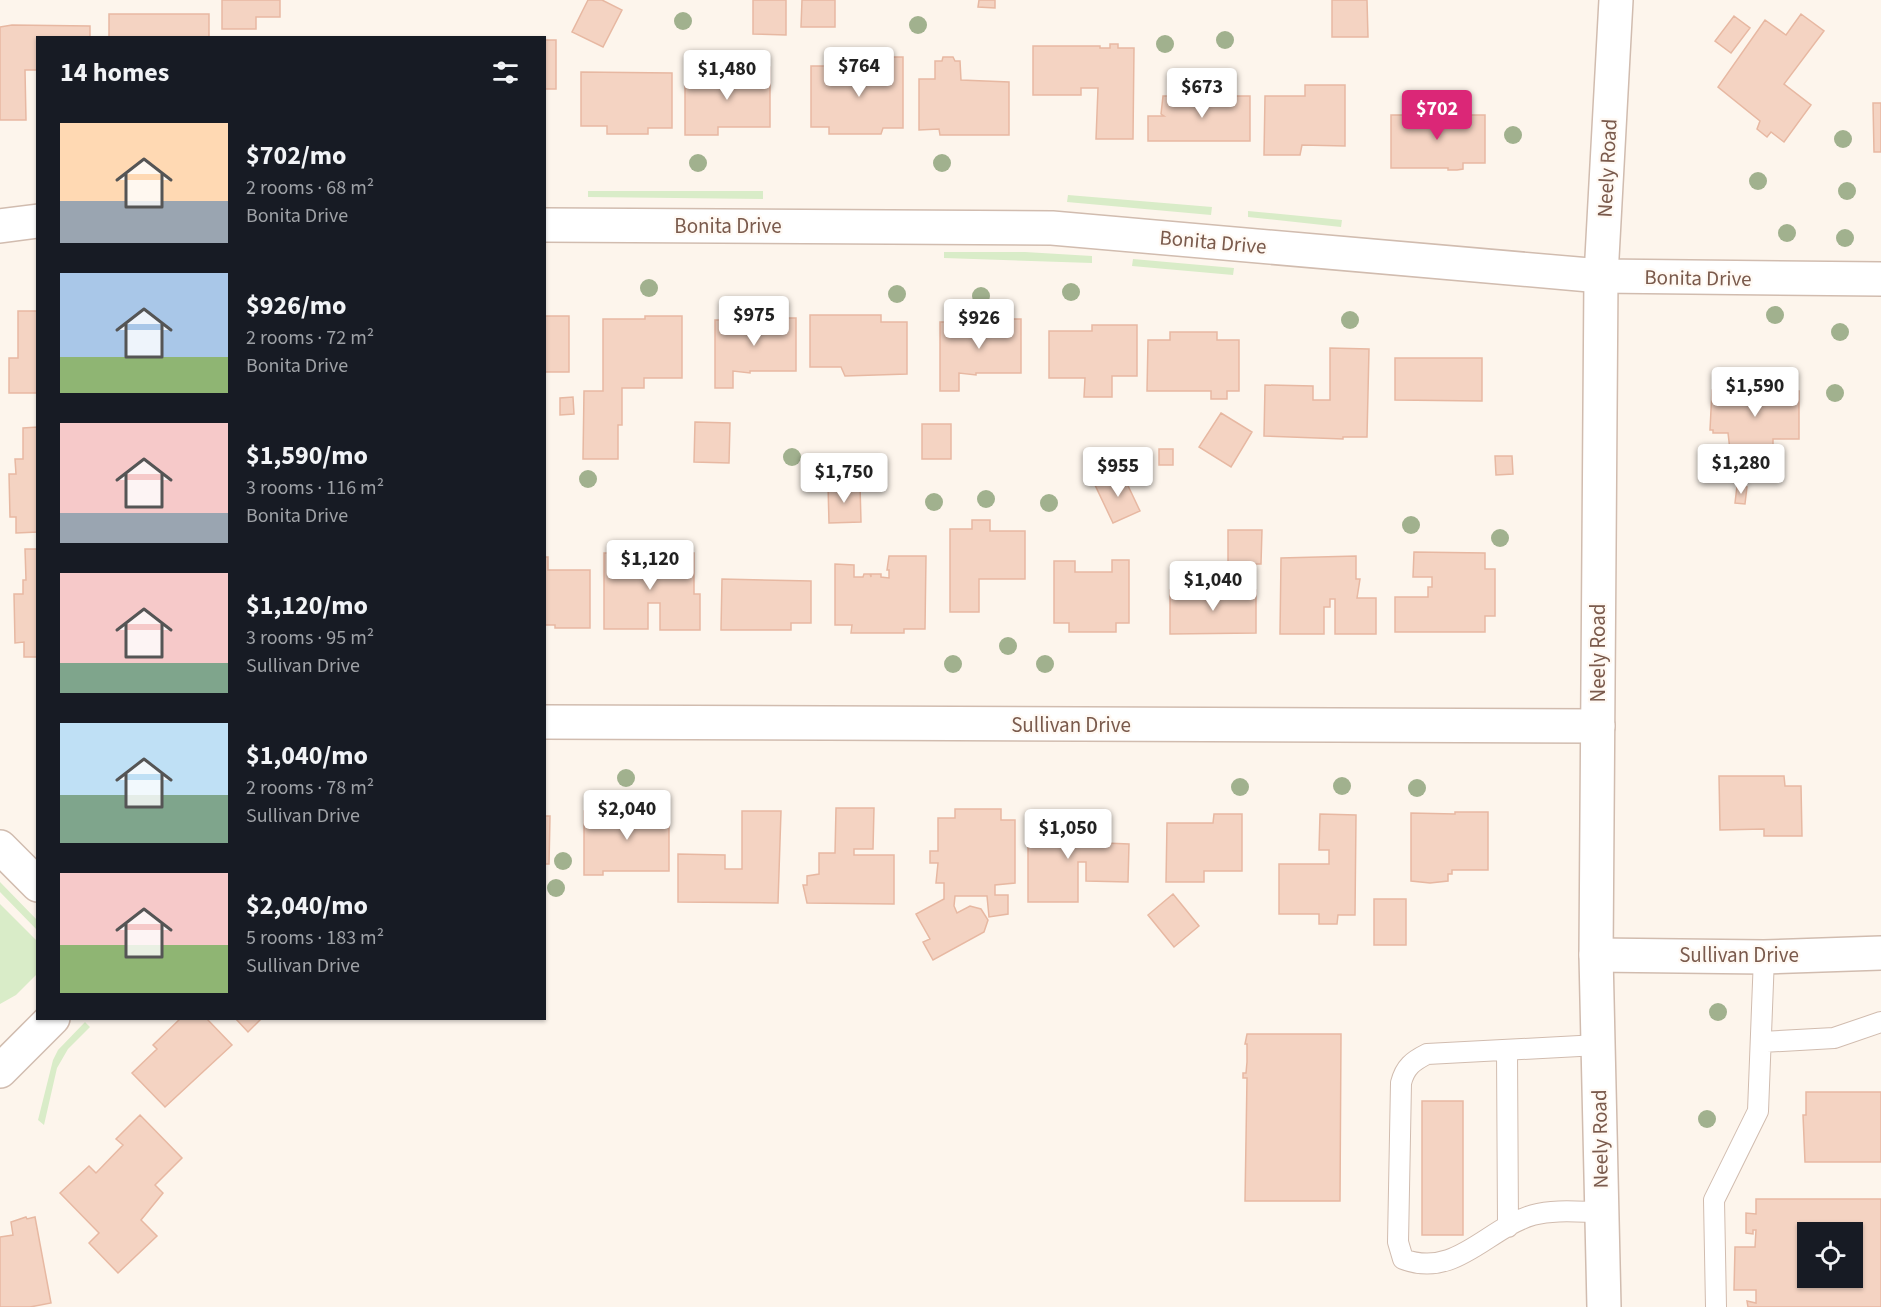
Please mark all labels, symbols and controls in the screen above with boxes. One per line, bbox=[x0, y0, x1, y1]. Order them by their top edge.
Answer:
pin: $764 bbox=[823, 47, 895, 98]
pin: $1,480 bbox=[678, 50, 776, 101]
text: $764 bbox=[838, 52, 880, 80]
text: 14 homes bbox=[60, 54, 169, 91]
text: $1,480 bbox=[698, 55, 756, 83]
icon: filters bbox=[489, 56, 522, 89]
pin: $673 bbox=[1166, 68, 1238, 119]
text: $673 bbox=[1181, 73, 1223, 101]
pin: $702 bbox=[1401, 90, 1473, 141]
text: $702 bbox=[1416, 95, 1458, 123]
street label: Neely Road bbox=[1589, 118, 1625, 218]
text: $702/mo bbox=[246, 137, 346, 174]
icon: home bbox=[108, 147, 180, 219]
text: 2 rooms · 68 m² bbox=[246, 174, 374, 202]
text: Bonita Drive bbox=[246, 202, 348, 230]
street label: Bonita Drive bbox=[674, 211, 782, 241]
street label: Bonita Drive bbox=[1158, 222, 1268, 262]
street label: Bonita Drive bbox=[1644, 262, 1752, 294]
text: $926/mo bbox=[246, 287, 346, 324]
pin: $975 bbox=[718, 296, 790, 347]
icon: home bbox=[108, 297, 180, 369]
pin: $926 bbox=[943, 299, 1015, 350]
text: $975 bbox=[733, 301, 775, 329]
text: $926 bbox=[958, 304, 1000, 332]
text: 2 rooms · 72 m² bbox=[246, 324, 374, 352]
text: Bonita Drive bbox=[246, 352, 348, 380]
pin: $1,590 bbox=[1706, 367, 1804, 418]
text: $1,590 bbox=[1726, 372, 1784, 400]
text: $1,590/mo bbox=[246, 437, 368, 474]
pin: $1,280 bbox=[1692, 444, 1790, 495]
icon: home bbox=[108, 447, 180, 519]
pin: $955 bbox=[1082, 447, 1154, 498]
text: $1,280 bbox=[1712, 449, 1770, 477]
text: $955 bbox=[1097, 452, 1139, 480]
pin: $1,750 bbox=[795, 453, 893, 504]
text: $1,750 bbox=[815, 458, 873, 486]
text: 3 rooms · 116 m² bbox=[246, 474, 384, 502]
text: Bonita Drive bbox=[246, 502, 348, 530]
pin: $1,120 bbox=[601, 540, 699, 591]
text: $1,120 bbox=[621, 545, 679, 573]
pin: $1,040 bbox=[1164, 561, 1262, 612]
text: $1,040 bbox=[1184, 566, 1242, 594]
text: $1,120/mo bbox=[246, 587, 368, 624]
icon: home bbox=[108, 597, 180, 669]
street label: Neely Road bbox=[1583, 604, 1613, 702]
text: 3 rooms · 95 m² bbox=[246, 624, 374, 652]
text: Sullivan Drive bbox=[246, 652, 360, 680]
street label: Sullivan Drive bbox=[1011, 710, 1131, 740]
text: $1,040/mo bbox=[246, 737, 368, 774]
icon: home bbox=[108, 747, 180, 819]
text: 2 rooms · 78 m² bbox=[246, 774, 374, 802]
pin: $2,040 bbox=[578, 790, 676, 841]
text: $2,040 bbox=[598, 795, 656, 823]
text: Sullivan Drive bbox=[246, 802, 360, 830]
pin: $1,050 bbox=[1019, 809, 1117, 860]
text: $1,050 bbox=[1039, 814, 1097, 842]
text: $2,040/mo bbox=[246, 887, 368, 924]
icon: home bbox=[108, 897, 180, 969]
text: 5 rooms · 183 m² bbox=[246, 924, 384, 952]
street label: Sullivan Drive bbox=[1679, 940, 1799, 970]
text: Sullivan Drive bbox=[246, 952, 360, 980]
street label: Neely Road bbox=[1584, 1089, 1616, 1189]
map controls bbox=[1797, 1222, 1863, 1288]
button: locate bbox=[1797, 1222, 1863, 1288]

